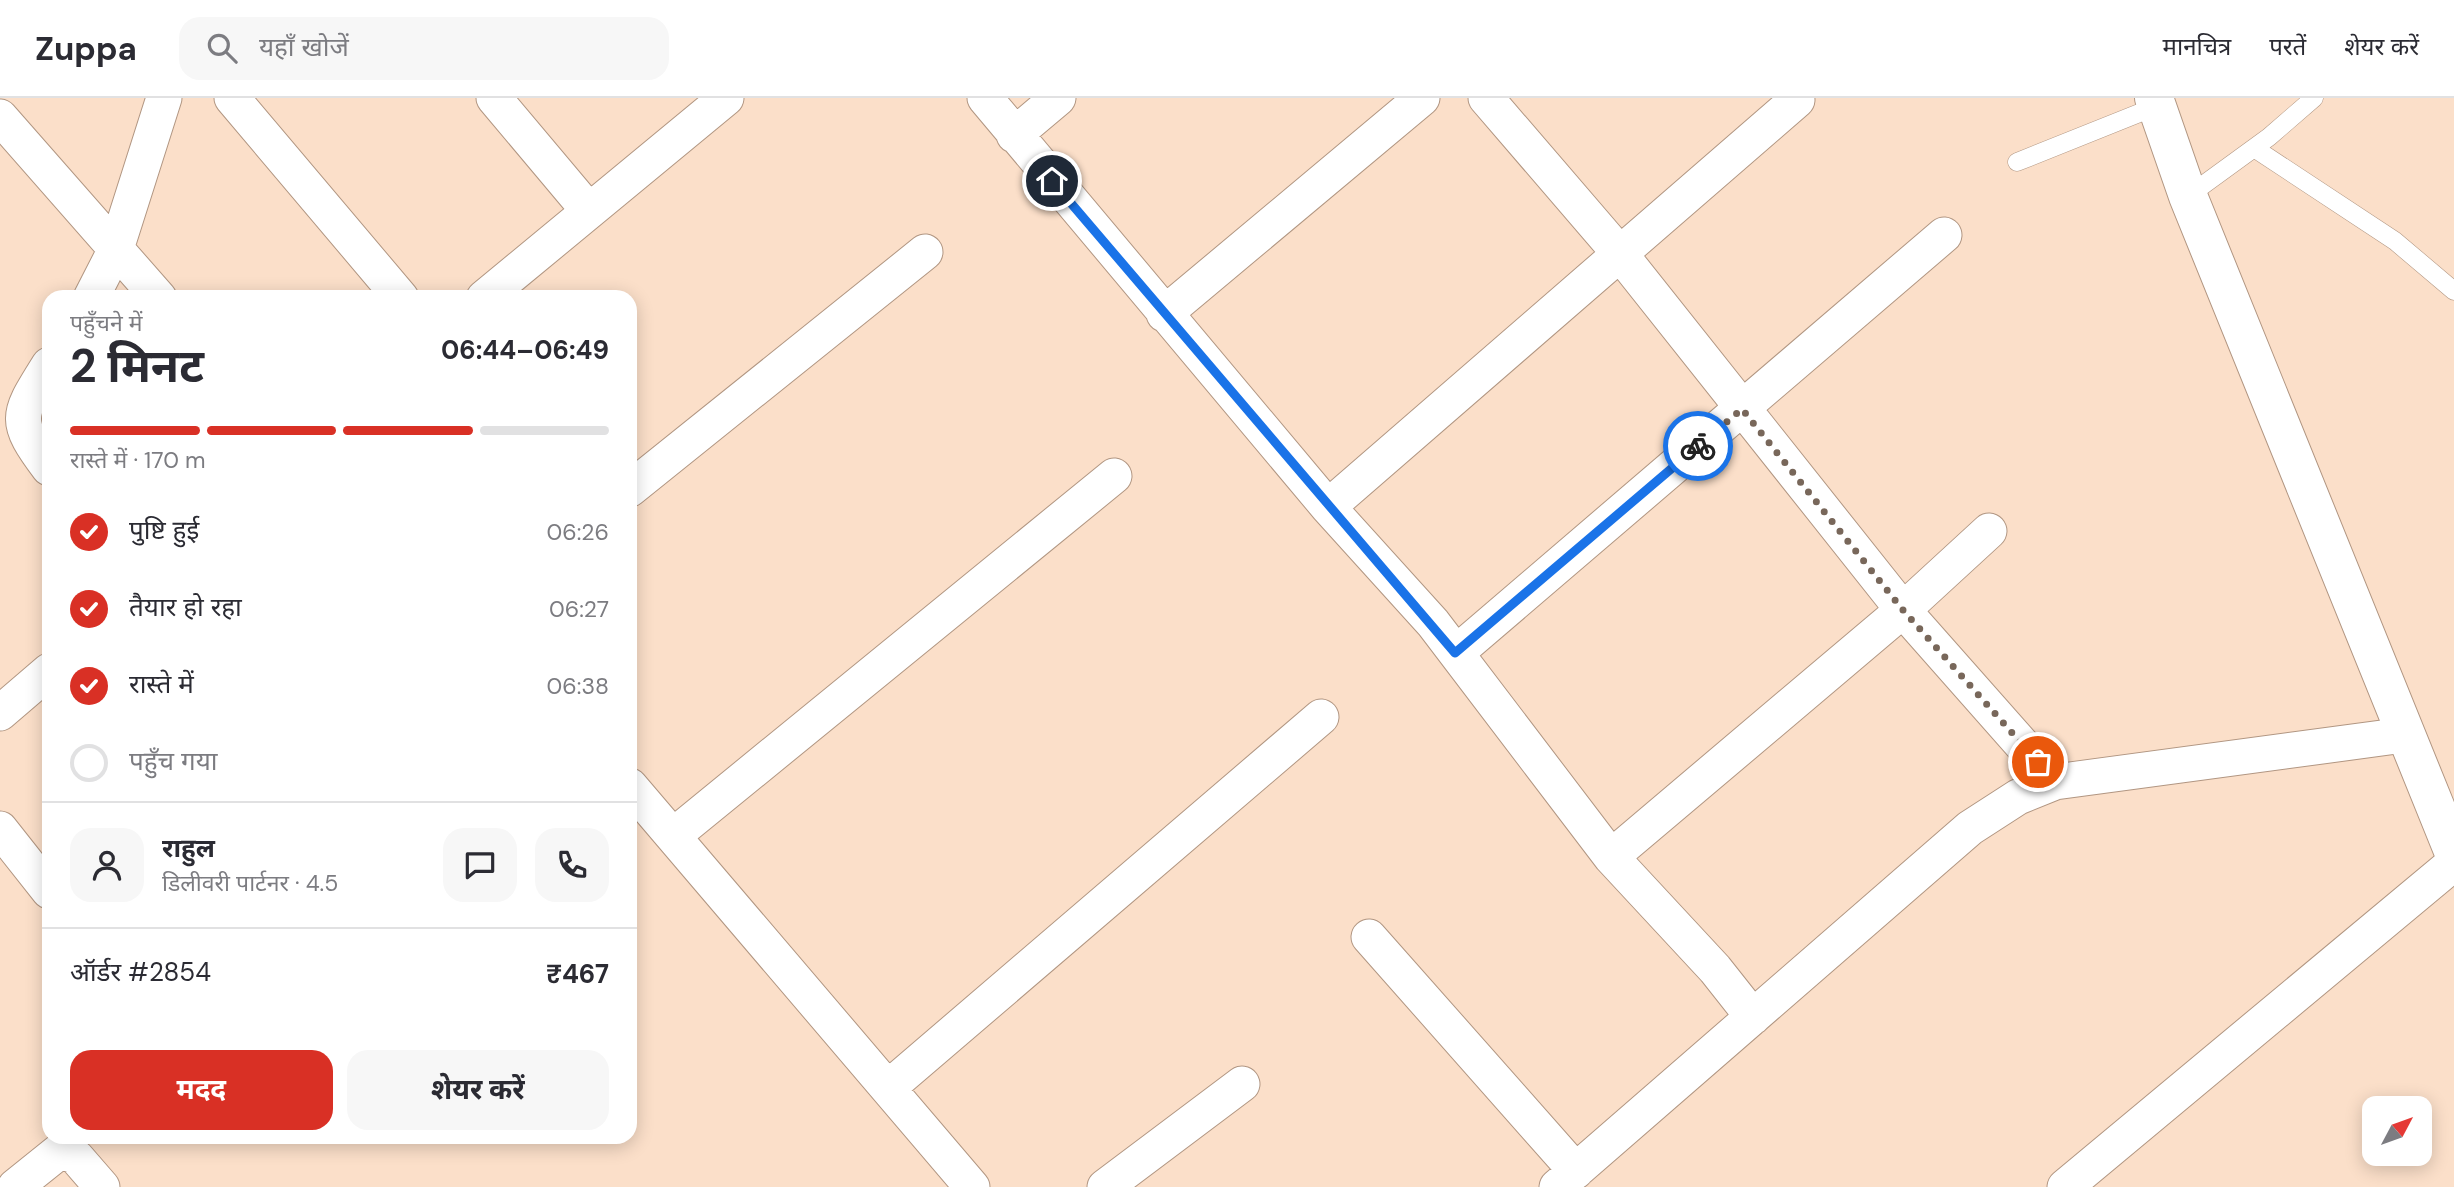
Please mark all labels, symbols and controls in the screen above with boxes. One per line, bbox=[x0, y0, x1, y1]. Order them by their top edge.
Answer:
search box bbox=[179, 17, 669, 80]
text: Zuppa bbox=[35, 27, 137, 70]
icon: search bbox=[203, 29, 241, 67]
text: यहाँ खोजें bbox=[259, 30, 349, 64]
text: मानचित्र bbox=[2163, 31, 2231, 62]
text: परतें bbox=[2269, 31, 2306, 62]
text: शेयर करें bbox=[2344, 31, 2419, 62]
pin bbox=[1022, 151, 1082, 211]
icon: home bbox=[1033, 162, 1071, 200]
text: पहुँचने में bbox=[70, 308, 143, 338]
text: 06:44–06:49 bbox=[441, 333, 609, 367]
text: 2 मिनट bbox=[70, 336, 204, 396]
courier bbox=[1663, 411, 1733, 481]
icon: bike bbox=[1679, 427, 1717, 465]
text: रास्ते में · 170 m bbox=[70, 445, 206, 475]
icon: check bbox=[70, 513, 108, 551]
text: पुष्टि हुई bbox=[129, 513, 199, 547]
text: 06:26 bbox=[546, 517, 609, 547]
icon: check bbox=[70, 590, 108, 628]
text: तैयार हो रहा bbox=[129, 590, 242, 624]
text: 06:27 bbox=[549, 594, 609, 624]
icon: check bbox=[70, 667, 108, 705]
text: रास्ते में bbox=[129, 667, 194, 701]
text: 06:38 bbox=[547, 671, 609, 701]
pin bbox=[2008, 732, 2068, 792]
icon: bag bbox=[2019, 743, 2057, 781]
text: पहुँच गया bbox=[129, 744, 217, 778]
button: person bbox=[70, 828, 144, 902]
button: chat bbox=[443, 828, 517, 902]
button: phone bbox=[535, 828, 609, 902]
text: राहुल bbox=[162, 831, 215, 865]
text: डिलीवरी पार्टनर · 4.5 bbox=[162, 868, 338, 898]
text: ऑर्डर #2854 bbox=[70, 955, 211, 989]
text: ₹467 bbox=[546, 957, 609, 991]
button: मदद bbox=[70, 1050, 333, 1130]
button: शेयर करें bbox=[347, 1050, 609, 1130]
north arrow bbox=[2362, 1096, 2432, 1166]
map controls bbox=[2362, 1096, 2432, 1166]

